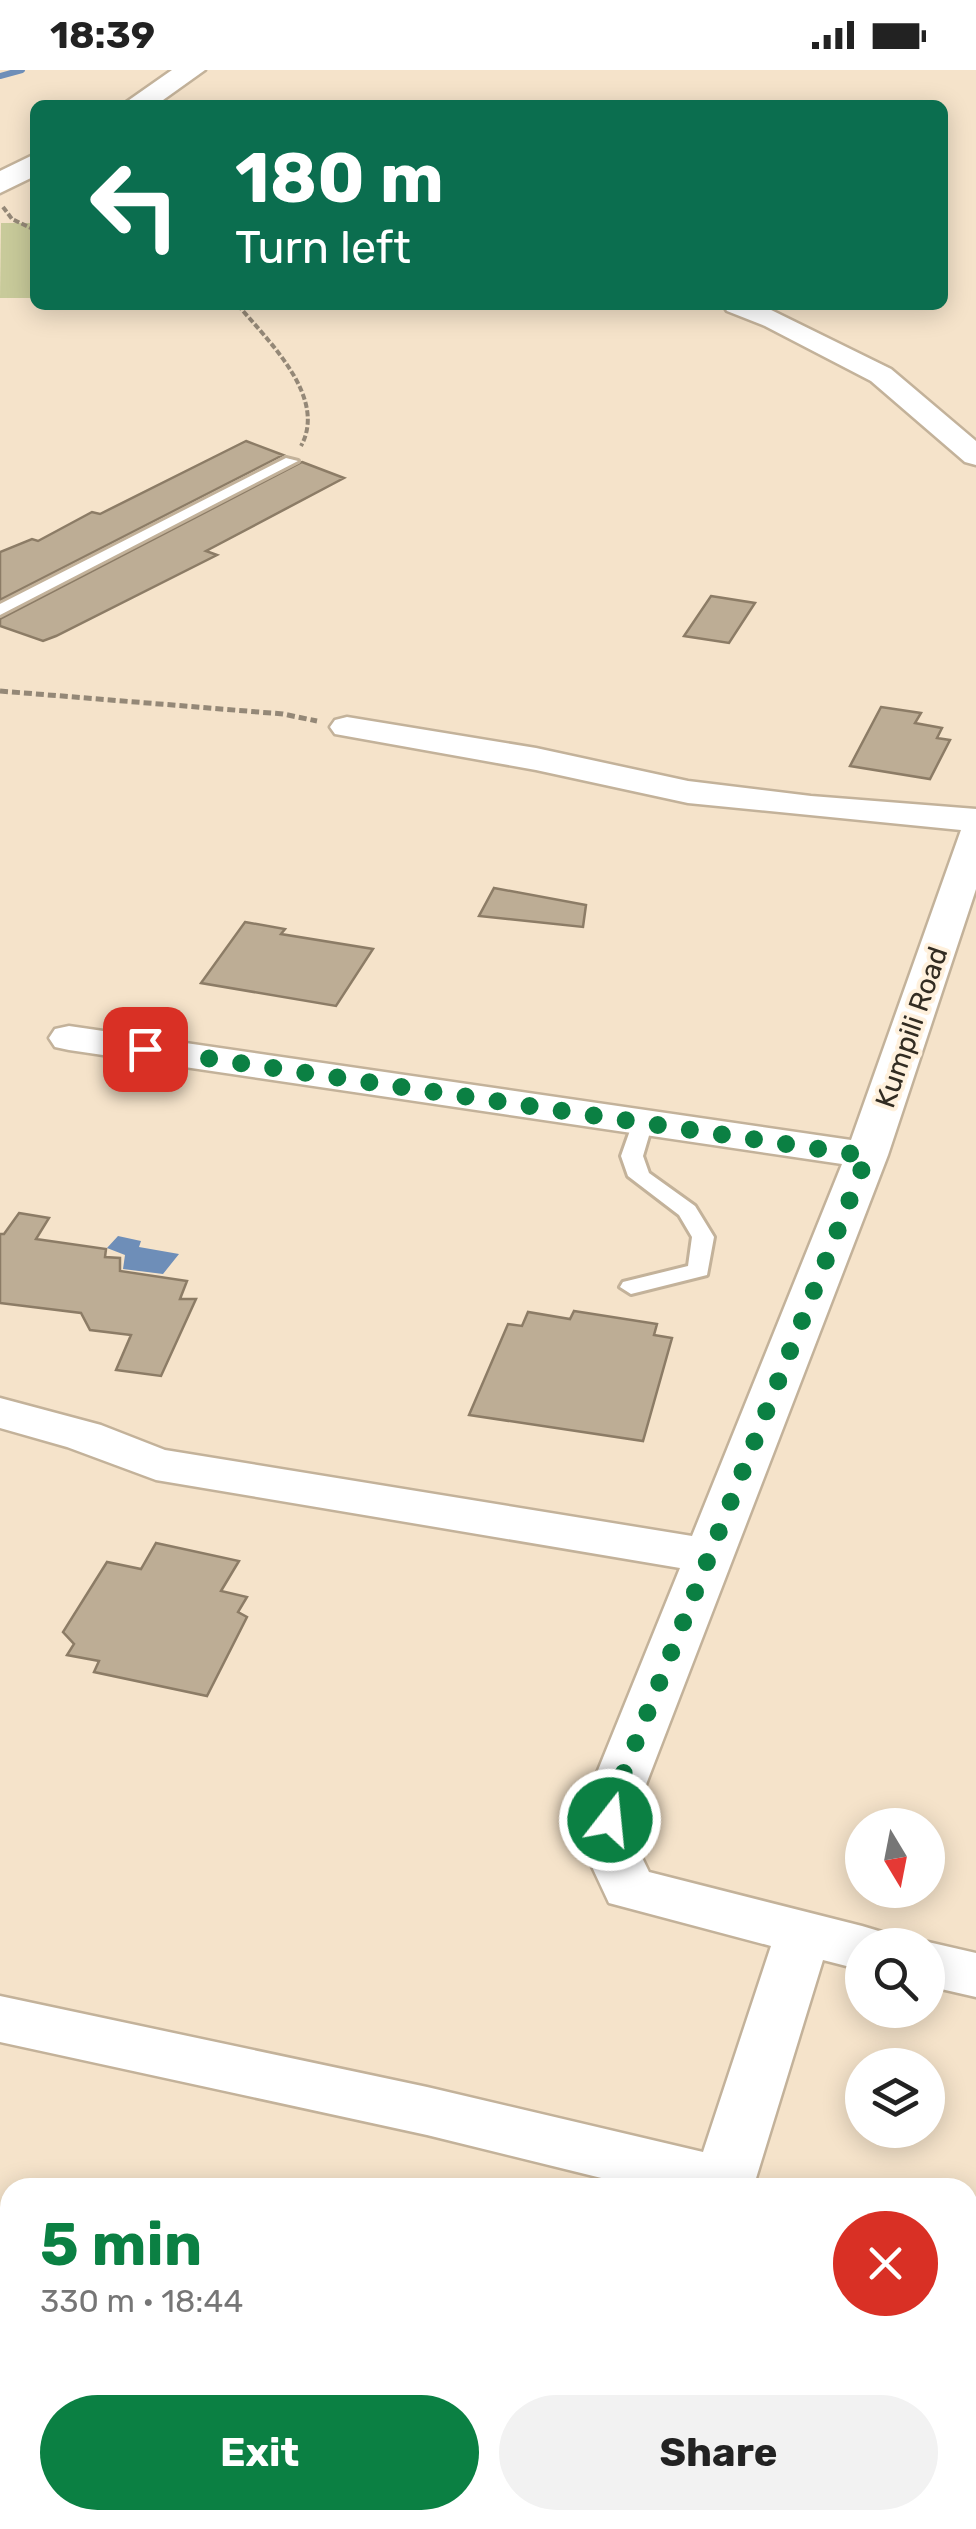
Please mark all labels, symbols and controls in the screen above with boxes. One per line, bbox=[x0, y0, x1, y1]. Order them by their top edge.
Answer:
text: 18:39 bbox=[50, 12, 155, 58]
text: 180 m bbox=[235, 137, 444, 220]
icon: left bbox=[70, 140, 200, 270]
text: Turn left bbox=[235, 221, 411, 274]
street label: Kumpili Road bbox=[868, 942, 954, 1112]
pin bbox=[103, 1007, 188, 1092]
icon: arrive bbox=[118, 1022, 173, 1077]
position arrow bbox=[558, 1768, 662, 1872]
north arrow bbox=[845, 1808, 945, 1908]
map controls bbox=[845, 1808, 945, 2148]
button: search bbox=[845, 1928, 945, 2028]
button: layers bbox=[845, 2048, 945, 2148]
text: 5 min bbox=[40, 2209, 202, 2280]
button: close bbox=[833, 2211, 938, 2316]
text: 330 m · 18:44 bbox=[40, 2282, 243, 2320]
button: Exit bbox=[40, 2395, 479, 2510]
button: Share bbox=[499, 2395, 938, 2510]

